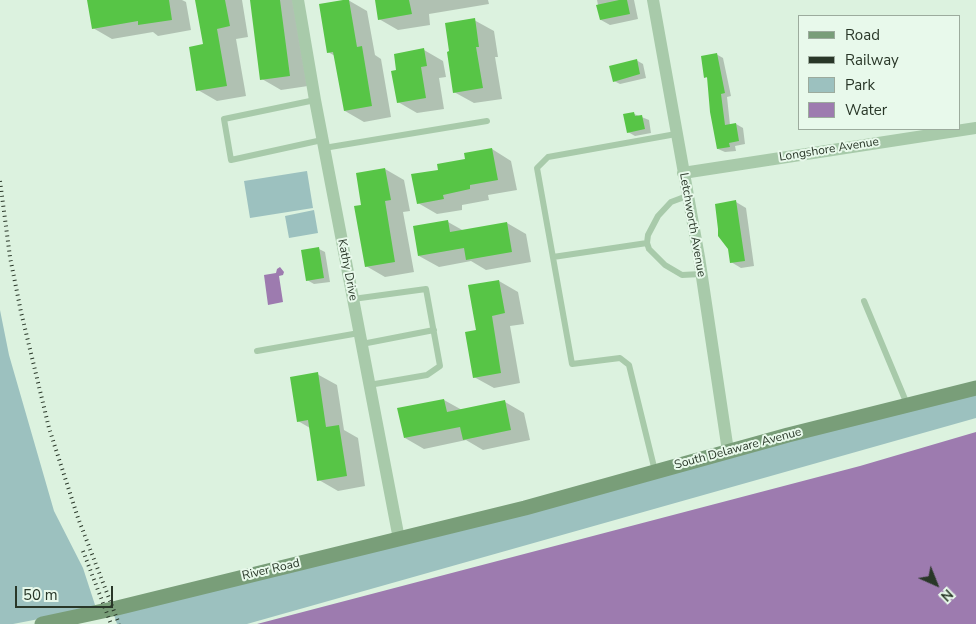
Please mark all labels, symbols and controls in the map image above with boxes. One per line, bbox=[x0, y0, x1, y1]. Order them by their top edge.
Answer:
legend bbox=[798, 15, 961, 130]
text: Road bbox=[845, 25, 880, 45]
text: Railway bbox=[845, 50, 899, 70]
text: Park bbox=[845, 75, 875, 95]
text: Water bbox=[845, 100, 887, 120]
street label: Longshore Avenue bbox=[778, 135, 880, 165]
street label: Letchworth Avenue bbox=[676, 172, 708, 278]
street label: Kathy Drive bbox=[334, 238, 360, 302]
street label: South Delaware Avenue bbox=[673, 425, 803, 473]
street label: River Road bbox=[241, 556, 301, 584]
north arrow bbox=[911, 559, 961, 609]
scale bar bbox=[18, 576, 115, 608]
text: 50 m bbox=[23, 585, 58, 605]
text: N bbox=[936, 585, 957, 606]

